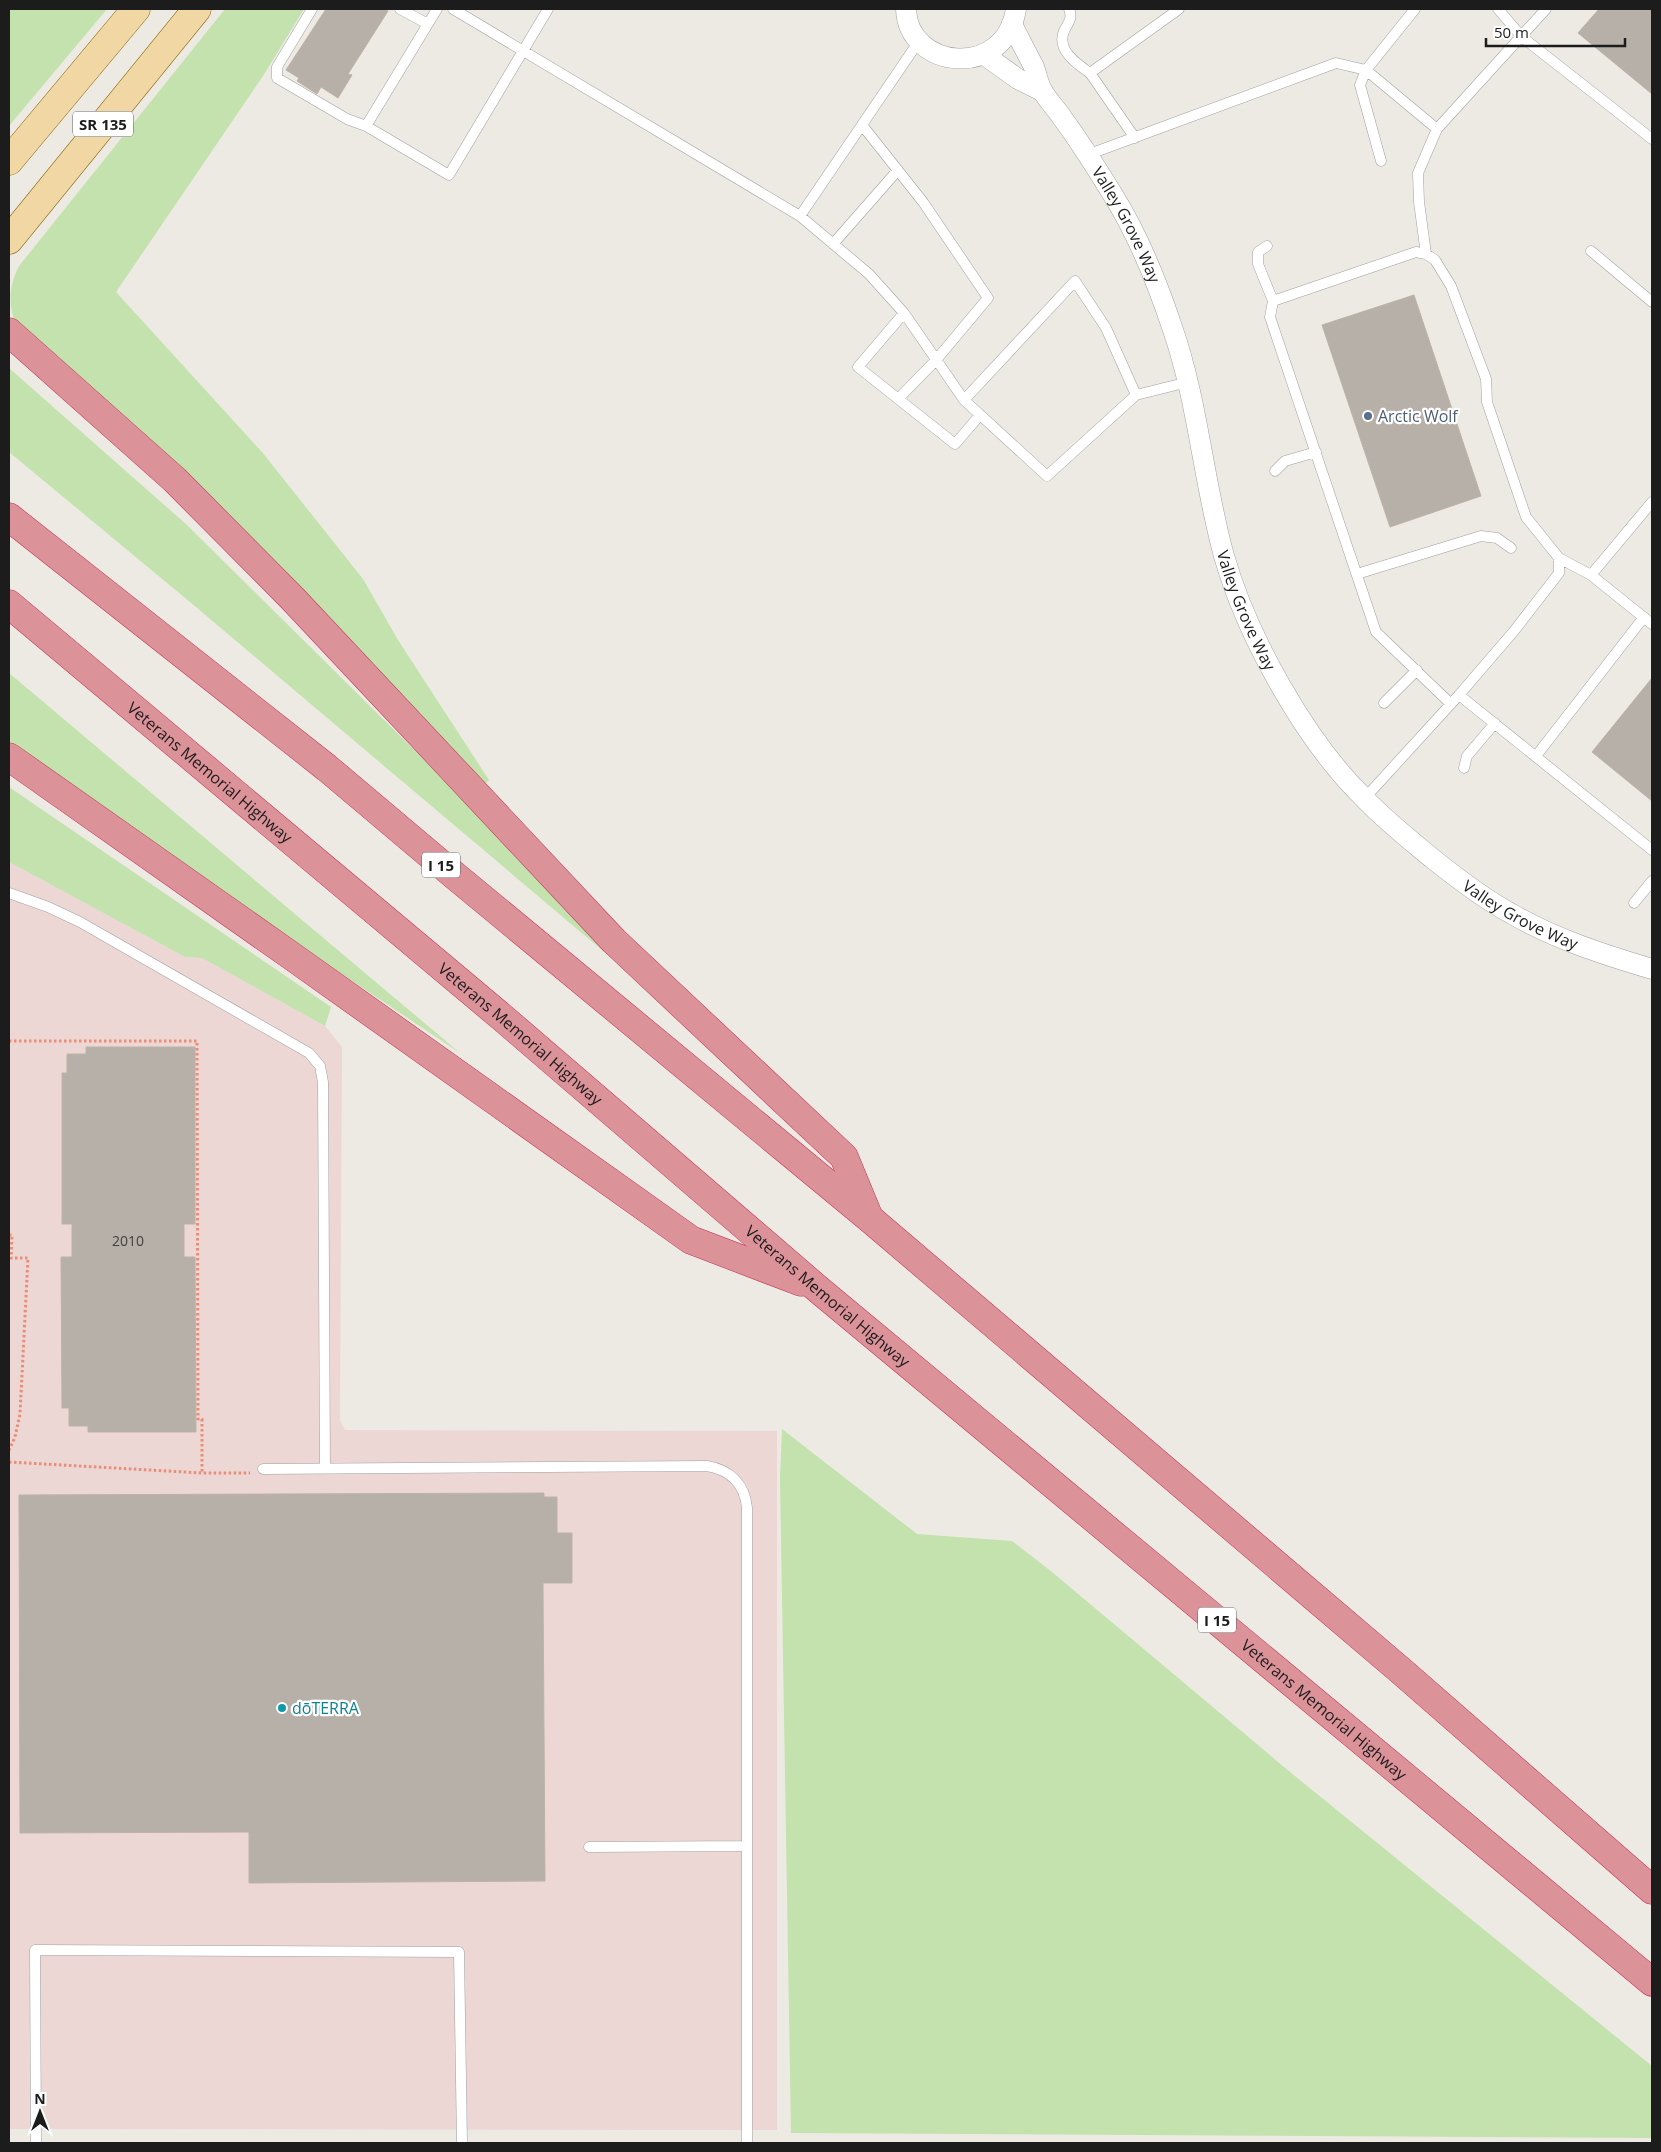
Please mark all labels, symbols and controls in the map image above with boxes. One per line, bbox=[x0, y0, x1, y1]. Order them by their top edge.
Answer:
scale bar bbox=[1486, 15, 1625, 47]
text: 50 m bbox=[1494, 22, 1529, 42]
road number: SR 135 bbox=[73, 112, 133, 136]
street label: Valley Grove Way bbox=[1087, 162, 1166, 287]
place label: Arctic Wolf bbox=[1378, 405, 1459, 427]
marker: Arctic Wolf bbox=[1362, 410, 1374, 422]
street label: Valley Grove Way bbox=[1212, 548, 1281, 675]
street label: Veterans Memorial Highway bbox=[122, 697, 298, 849]
road number: I 15 bbox=[422, 852, 460, 878]
street label: Valley Grove Way bbox=[1458, 875, 1582, 955]
street label: Veterans Memorial Highway bbox=[434, 957, 608, 1111]
street label: Veterans Memorial Highway bbox=[740, 1220, 915, 1373]
house number: 2010 bbox=[112, 1231, 144, 1250]
road number: I 15 bbox=[1198, 1608, 1236, 1632]
street label: Veterans Memorial Highway bbox=[1236, 1634, 1412, 1786]
place label: dōTERRA bbox=[292, 1697, 360, 1719]
marker: dōTERRA bbox=[276, 1702, 288, 1714]
north arrow bbox=[15, 2087, 65, 2137]
text: N bbox=[34, 2089, 46, 2108]

